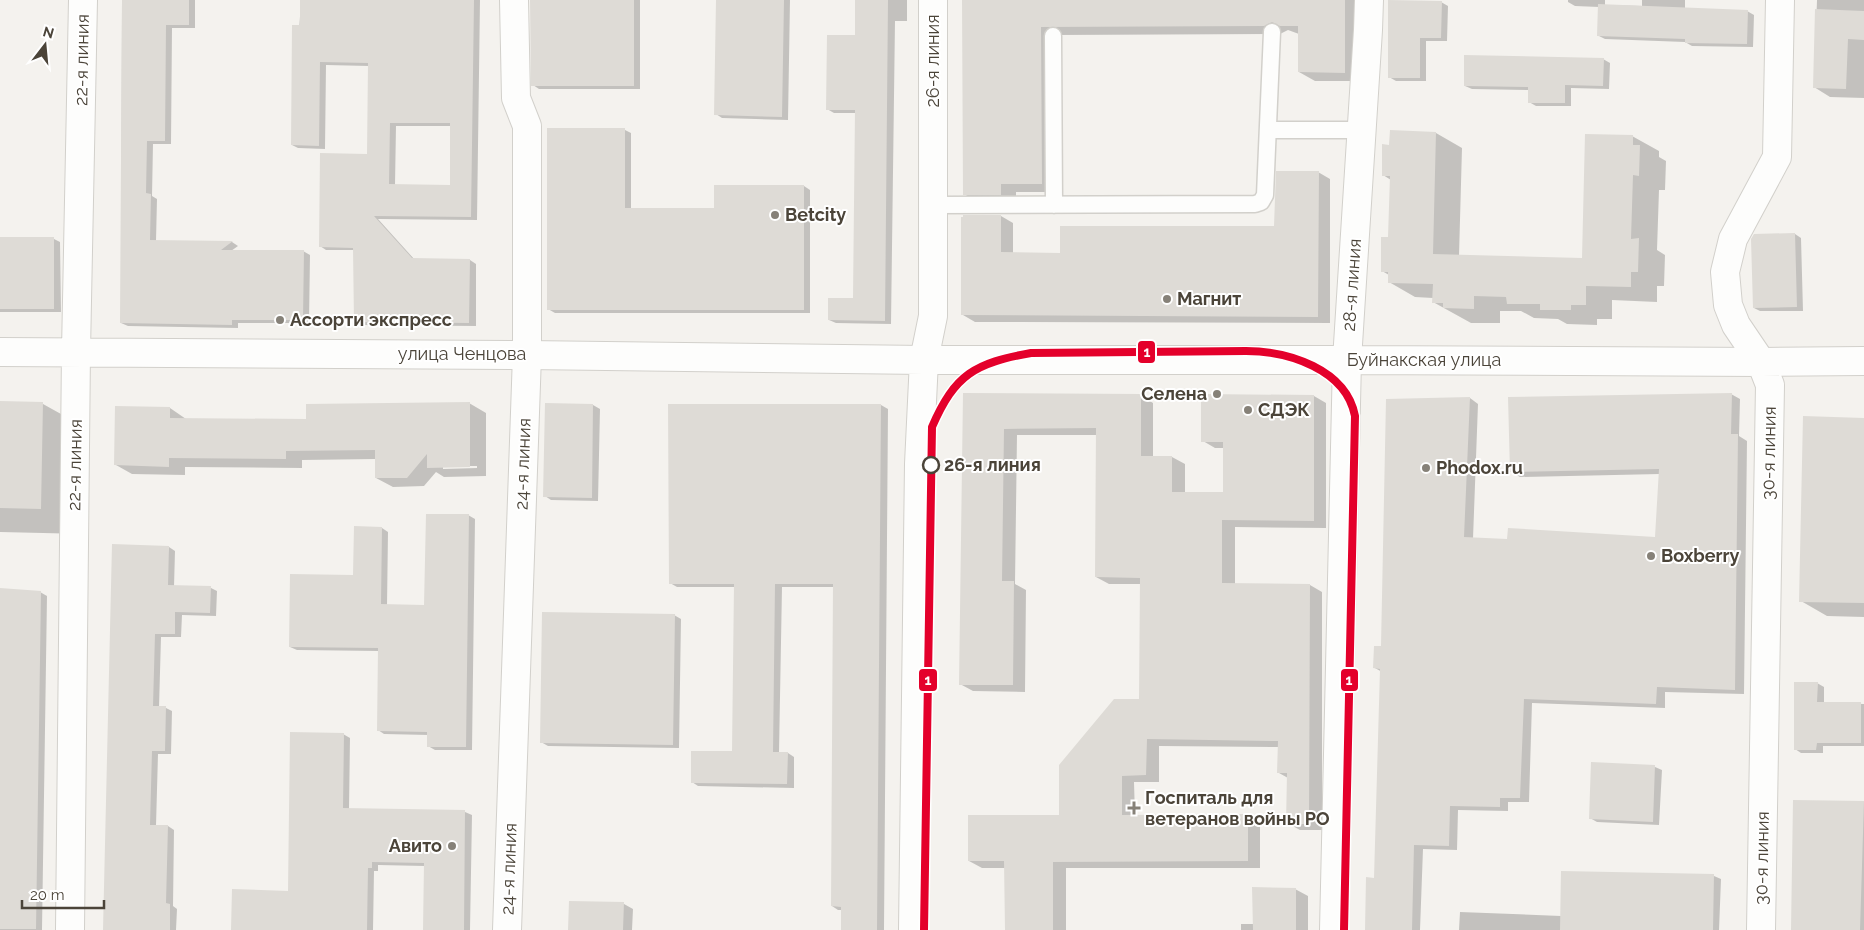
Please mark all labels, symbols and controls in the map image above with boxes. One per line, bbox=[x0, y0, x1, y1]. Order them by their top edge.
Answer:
street label: 22-я линия bbox=[70, 14, 93, 106]
street label: 26-я линия bbox=[922, 14, 943, 108]
north arrow bbox=[20, 20, 70, 70]
text: N bbox=[41, 23, 56, 42]
place label: Betcity bbox=[785, 204, 846, 225]
marker: Betcity bbox=[769, 209, 781, 221]
street label: 28-я линия bbox=[1338, 238, 1365, 332]
place label: Магнит bbox=[1177, 288, 1241, 309]
marker: Магнит bbox=[1161, 293, 1173, 305]
place label: Ассорти экспресс bbox=[290, 309, 452, 330]
marker: Ассорти экспресс bbox=[274, 314, 286, 326]
line badge: 1 bbox=[1137, 340, 1156, 364]
street label: улица Ченцова bbox=[398, 343, 526, 364]
text: 1 bbox=[1144, 344, 1151, 360]
street label: Буйнакская улица bbox=[1347, 349, 1501, 370]
place label: Селена bbox=[1141, 383, 1207, 404]
marker: Селена bbox=[1211, 388, 1223, 400]
place label: СДЭК bbox=[1258, 399, 1310, 420]
marker: СДЭК bbox=[1242, 404, 1254, 416]
street label: 30-я линия bbox=[1757, 406, 1780, 500]
street label: 24-я линия bbox=[510, 418, 535, 510]
street label: 22-я линия bbox=[63, 419, 86, 511]
place label: 26-я линия bbox=[944, 454, 1041, 475]
marker: 26-я линия bbox=[922, 456, 940, 474]
place label: Phodox.ru bbox=[1436, 457, 1523, 478]
marker: Phodox.ru bbox=[1420, 462, 1432, 474]
place label: Boxberry bbox=[1661, 545, 1739, 566]
marker: Boxberry bbox=[1645, 550, 1657, 562]
line badge: 1 bbox=[918, 668, 938, 692]
line badge: 1 bbox=[1340, 668, 1359, 692]
text: 1 bbox=[925, 672, 932, 688]
text: 1 bbox=[1346, 672, 1353, 688]
place label: Госпиталь для ветеранов войны РО bbox=[1145, 787, 1330, 829]
marker: Госпиталь для ветеранов войны РО bbox=[1127, 801, 1141, 815]
street label: 30-я линия bbox=[1750, 811, 1773, 905]
street label: 24-я линия bbox=[496, 823, 521, 915]
place label: Авито bbox=[389, 835, 442, 856]
marker: Авито bbox=[446, 840, 458, 852]
scale bar bbox=[22, 878, 105, 910]
text: 20 m bbox=[30, 886, 65, 904]

